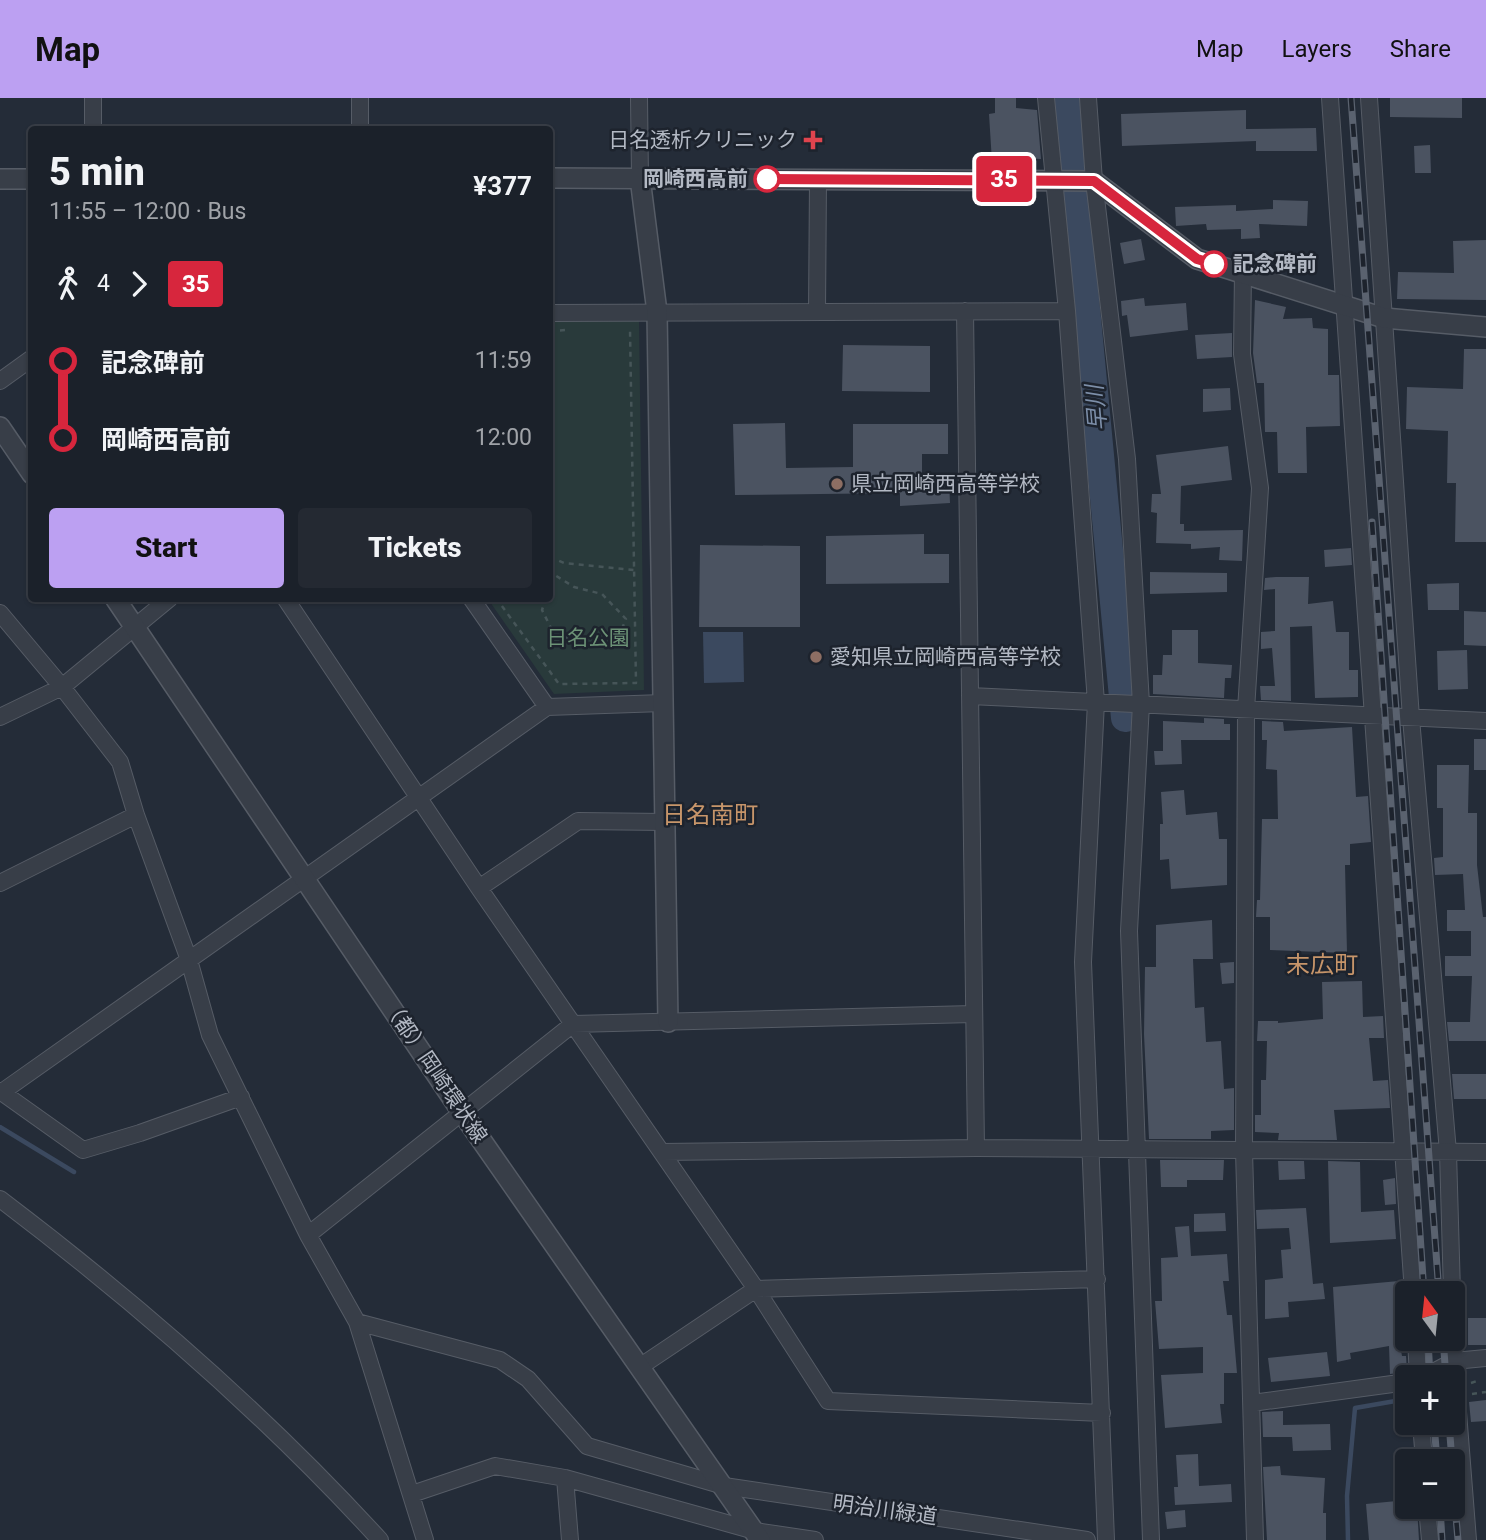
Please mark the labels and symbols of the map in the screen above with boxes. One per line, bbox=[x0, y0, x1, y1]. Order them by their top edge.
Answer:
place label: 日名透析クリニック bbox=[608, 128, 797, 152]
marker: 日名透析クリニック bbox=[803, 130, 823, 150]
line badge: 35 bbox=[972, 156, 1036, 202]
marker: 岡崎西高前 bbox=[754, 166, 780, 192]
place label: 岡崎西高前 bbox=[643, 167, 748, 191]
marker: 記念碑前 bbox=[1201, 251, 1227, 277]
place label: 記念碑前 bbox=[1233, 252, 1317, 276]
water label: 早川 bbox=[1081, 381, 1112, 432]
place label: 県立岡崎西高等学校 bbox=[851, 472, 1040, 496]
marker: 県立岡崎西高等学校 bbox=[829, 476, 845, 492]
park label: 日名公園 bbox=[546, 626, 630, 650]
place label: 愛知県立岡崎西高等学校 bbox=[830, 645, 1061, 669]
marker: 愛知県立岡崎西高等学校 bbox=[808, 649, 824, 665]
district label: 日名南町 bbox=[662, 801, 758, 829]
district label: 末広町 bbox=[1286, 951, 1358, 979]
street label: （都）岡崎環状線 bbox=[378, 995, 492, 1147]
north arrow bbox=[1395, 1281, 1465, 1351]
street label: 明治川緑道 bbox=[831, 1491, 939, 1529]

